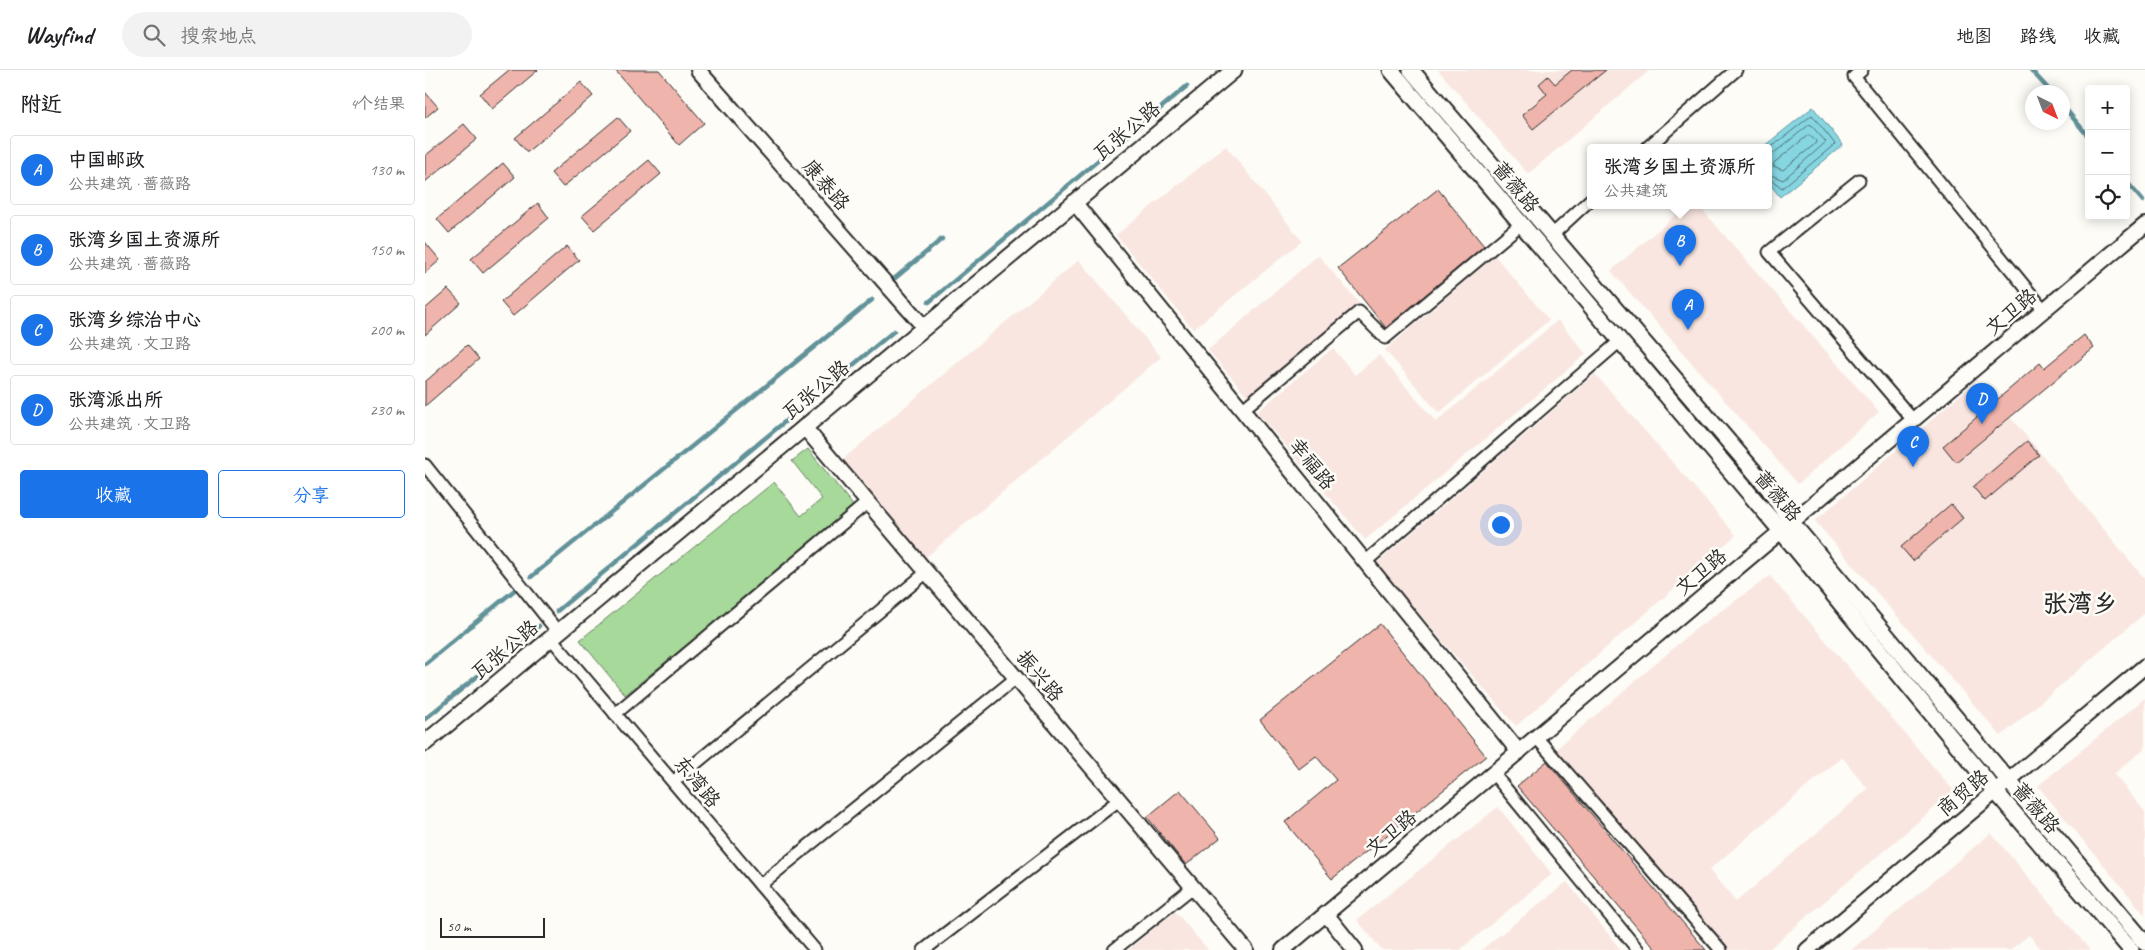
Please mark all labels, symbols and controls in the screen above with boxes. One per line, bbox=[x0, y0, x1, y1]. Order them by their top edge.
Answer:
search box bbox=[122, 12, 472, 57]
text: Wayfind bbox=[25, 20, 92, 50]
icon: search bbox=[140, 21, 168, 49]
text: 搜索地点 bbox=[180, 24, 256, 48]
text: 地图 bbox=[1956, 25, 1992, 47]
text: 路线 bbox=[2020, 25, 2056, 47]
text: 收藏 bbox=[2084, 25, 2120, 47]
north arrow bbox=[2025, 85, 2070, 130]
map controls bbox=[2085, 85, 2130, 220]
button: + bbox=[2085, 85, 2130, 130]
text: 附近 bbox=[20, 91, 62, 117]
text: 4个结果 bbox=[350, 94, 405, 114]
street label: 瓦张公路 bbox=[1088, 95, 1166, 166]
button: − bbox=[2085, 130, 2130, 175]
popup bbox=[1587, 144, 1772, 209]
text: 中国邮政 bbox=[68, 148, 144, 172]
street label: 康泰路 bbox=[797, 154, 856, 217]
text: 张湾乡国土资源所 bbox=[1603, 155, 1756, 179]
street label: 蔷薇路 bbox=[1487, 156, 1546, 219]
text: A bbox=[33, 160, 41, 180]
text: 130 m bbox=[370, 160, 404, 180]
text: 公共建筑 · 蔷薇路 bbox=[68, 174, 191, 194]
button: locate bbox=[2085, 175, 2130, 220]
text: 公共建筑 bbox=[1603, 181, 1668, 201]
pin: B bbox=[1664, 225, 1696, 266]
text: 张湾乡国土资源所 bbox=[68, 228, 220, 252]
text: B bbox=[33, 240, 41, 260]
text: 150 m bbox=[370, 240, 404, 260]
text: 公共建筑 · 蔷薇路 bbox=[68, 254, 191, 274]
street label: 文卫路 bbox=[1980, 282, 2043, 341]
pin: A bbox=[1672, 289, 1704, 330]
text: 张湾乡综治中心 bbox=[68, 308, 201, 332]
text: C bbox=[33, 320, 41, 340]
text: 200 m bbox=[370, 320, 404, 340]
text: 公共建筑 · 文卫路 bbox=[68, 334, 191, 354]
street label: 瓦张公路 bbox=[777, 354, 855, 425]
pin: D bbox=[1966, 383, 1998, 424]
text: 张湾派出所 bbox=[68, 388, 163, 412]
text: D bbox=[32, 400, 42, 420]
text: 230 m bbox=[370, 400, 404, 420]
text: 公共建筑 · 文卫路 bbox=[68, 414, 191, 434]
pin: C bbox=[1897, 426, 1929, 467]
street label: 幸福路 bbox=[1283, 433, 1341, 496]
street label: 蔷薇路 bbox=[1749, 465, 1808, 528]
button: 收藏 bbox=[20, 470, 208, 518]
button: 分享 bbox=[218, 470, 405, 518]
your location bbox=[1488, 512, 1514, 538]
street label: 文卫路 bbox=[1670, 542, 1733, 601]
district label: 张湾乡 bbox=[2042, 588, 2118, 620]
street label: 瓦张公路 bbox=[466, 614, 544, 685]
street label: 振兴路 bbox=[1011, 645, 1070, 708]
street label: 东湾路 bbox=[668, 751, 727, 814]
street label: 商贸路 bbox=[1932, 763, 1995, 822]
street label: 蔷薇路 bbox=[2007, 777, 2066, 840]
street label: 文卫路 bbox=[1360, 803, 1423, 862]
scale bar bbox=[440, 915, 545, 938]
text: 50 m bbox=[447, 918, 471, 935]

